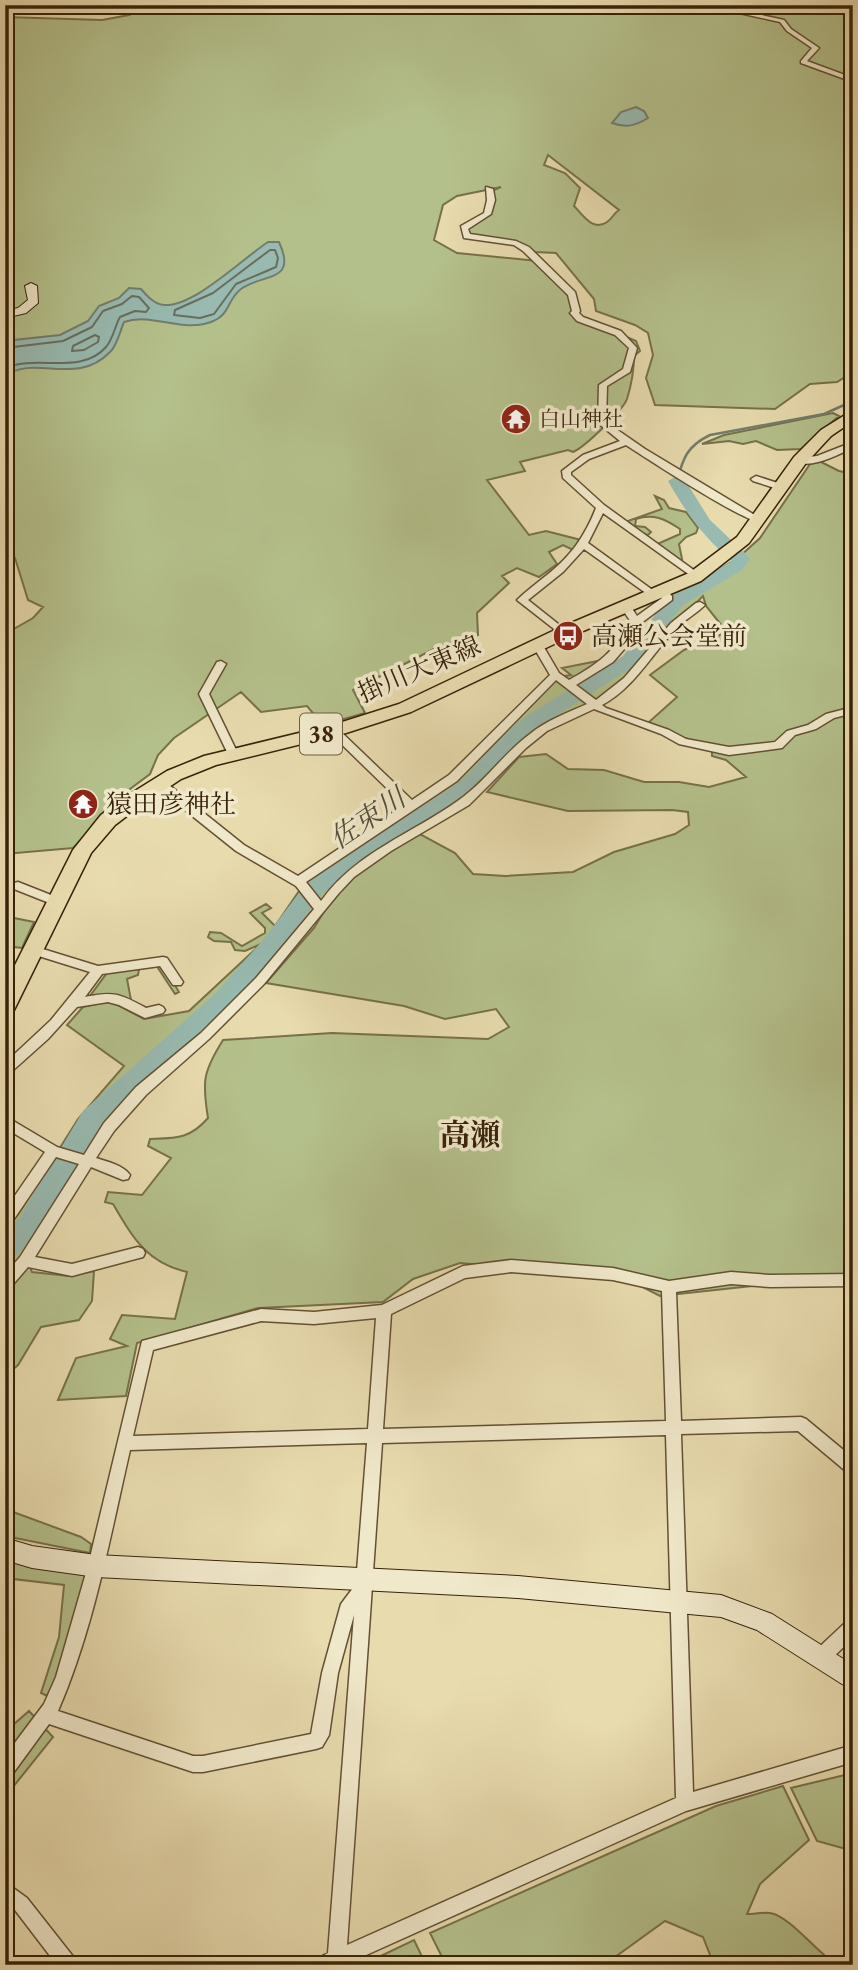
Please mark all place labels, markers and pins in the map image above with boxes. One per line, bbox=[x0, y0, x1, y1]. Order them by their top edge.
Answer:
temple icon: 白山神社 bbox=[499, 402, 533, 436]
place label: 白山神社 bbox=[539, 405, 623, 432]
bus stop icon: 高瀬公会堂前 bbox=[551, 619, 585, 653]
place label: 高瀬公会堂前 bbox=[591, 619, 747, 653]
temple icon: 猿田彦神社 bbox=[66, 787, 100, 821]
place label: 猿田彦神社 bbox=[106, 787, 236, 821]

